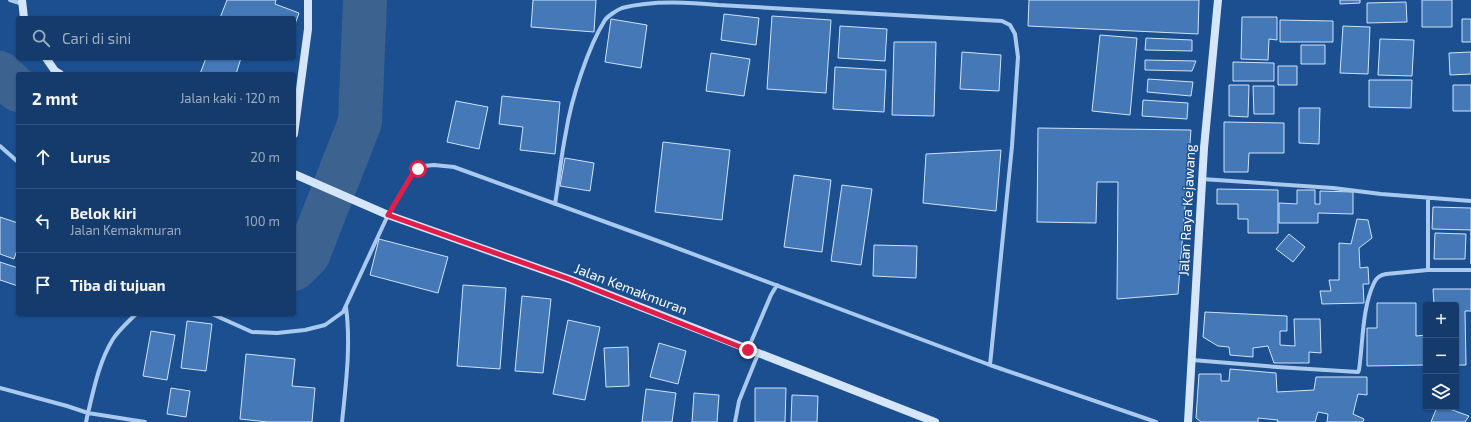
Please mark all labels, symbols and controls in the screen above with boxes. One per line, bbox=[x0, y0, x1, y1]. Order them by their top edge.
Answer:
search box bbox=[16, 16, 296, 60]
icon: search bbox=[30, 27, 52, 49]
text: Cari di sini bbox=[62, 29, 131, 47]
text: 2 mnt bbox=[32, 88, 78, 108]
text: Jalan kaki · 120 m bbox=[180, 90, 280, 106]
street label: Jalan Raya Kejawang bbox=[1175, 143, 1198, 276]
icon: ahead bbox=[32, 146, 54, 168]
text: Lurus bbox=[70, 148, 110, 166]
text: 20 m bbox=[251, 149, 280, 165]
route start bbox=[409, 160, 427, 178]
text: Belok kiri bbox=[70, 204, 136, 222]
icon: left bbox=[32, 210, 54, 232]
text: 100 m bbox=[245, 213, 280, 229]
text: Jalan Kemakmuran bbox=[70, 222, 181, 238]
street label: Jalan Kemakmuran bbox=[572, 259, 690, 318]
icon: arrive bbox=[32, 274, 54, 296]
text: Tiba di tujuan bbox=[70, 276, 166, 294]
map controls bbox=[1423, 302, 1459, 410]
button: + bbox=[1423, 302, 1459, 338]
button: − bbox=[1423, 338, 1459, 374]
route end bbox=[739, 341, 757, 359]
button: layers bbox=[1423, 374, 1459, 410]

